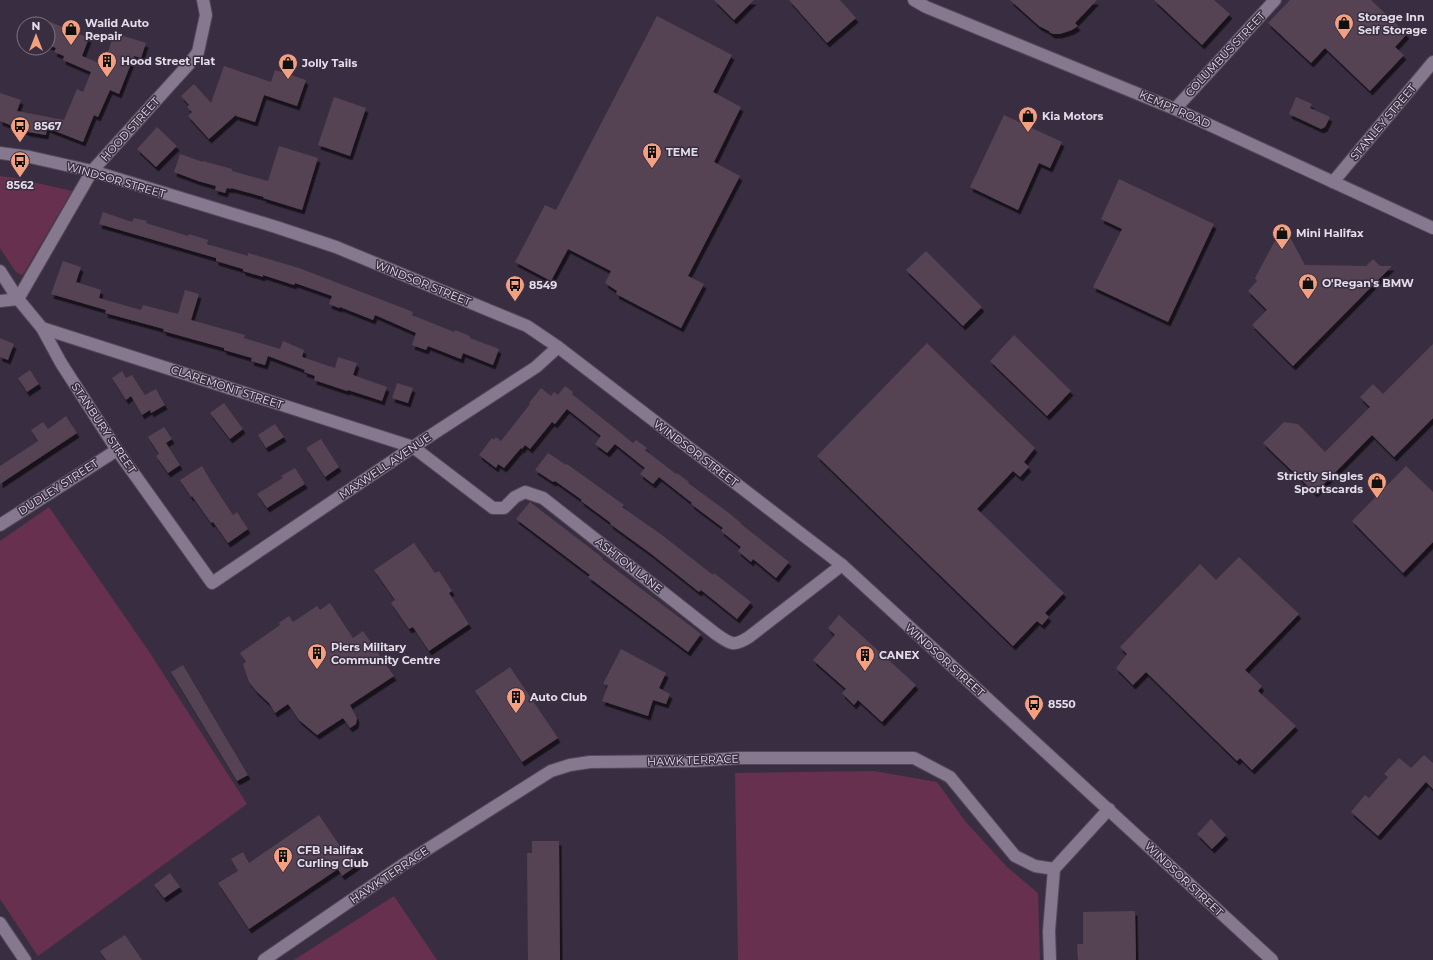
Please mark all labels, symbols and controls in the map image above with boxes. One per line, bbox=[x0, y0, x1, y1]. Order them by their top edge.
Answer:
street label: COLUMBUS STREET bbox=[1182, 8, 1268, 99]
place label: Storage Inn Self Storage bbox=[1358, 10, 1427, 37]
shop icon: Storage Inn Self Storage bbox=[1333, 12, 1355, 40]
north arrow bbox=[16, 16, 56, 56]
place label: Walid Auto Repair bbox=[85, 16, 149, 43]
shop icon: Walid Auto Repair bbox=[60, 18, 82, 46]
text: N bbox=[32, 19, 40, 33]
building icon: Hood Street Flat bbox=[96, 50, 118, 78]
shop icon: Jolly Tails bbox=[277, 52, 299, 80]
place label: Hood Street Flat bbox=[121, 54, 215, 68]
place label: Jolly Tails bbox=[301, 56, 357, 70]
street label: STANLEY STREET bbox=[1347, 81, 1419, 163]
street label: KEMPT ROAD bbox=[1137, 87, 1213, 131]
street label: HOOD STREET bbox=[98, 94, 163, 164]
shop icon: Kia Motors bbox=[1017, 105, 1039, 133]
place label: Kia Motors bbox=[1042, 109, 1104, 123]
bus stop icon: 8567 bbox=[9, 115, 31, 143]
place label: 8567 bbox=[34, 119, 62, 133]
building icon: TEME bbox=[641, 141, 663, 169]
place label: TEME bbox=[666, 145, 698, 159]
bus stop icon: 8562 bbox=[9, 150, 31, 178]
street label: WINDSOR STREET bbox=[65, 159, 168, 201]
place label: 8562 bbox=[6, 178, 34, 192]
shop icon: Mini Halifax bbox=[1271, 222, 1293, 250]
place label: Mini Halifax bbox=[1296, 226, 1364, 240]
street label: WINDSOR STREET bbox=[373, 257, 474, 309]
shop icon: O'Regan's BMW bbox=[1297, 272, 1319, 300]
bus stop icon: 8549 bbox=[504, 274, 526, 302]
place label: O'Regan's BMW bbox=[1322, 276, 1414, 290]
place label: 8549 bbox=[529, 278, 557, 292]
street label: CLAREMONT STREET bbox=[169, 362, 286, 412]
street label: STANBURY STREET bbox=[69, 380, 140, 476]
street label: WINDSOR STREET bbox=[651, 417, 742, 490]
street label: MAXWELL AVENUE bbox=[336, 430, 434, 502]
street label: DUDLEY STREET bbox=[15, 456, 101, 518]
place label: Strictly Singles Sportscards bbox=[1277, 469, 1363, 496]
shop icon: Strictly Singles Sportscards bbox=[1366, 471, 1388, 499]
street label: ASHTON LANE bbox=[593, 534, 665, 596]
street label: WINDSOR STREET bbox=[902, 621, 988, 700]
place label: Piers Military Community Centre bbox=[331, 640, 440, 667]
building icon: Piers Military Community Centre bbox=[306, 642, 328, 670]
building icon: CANEX bbox=[854, 644, 876, 672]
place label: CANEX bbox=[879, 648, 919, 662]
building icon: Auto Club bbox=[505, 686, 527, 714]
place label: Auto Club bbox=[529, 690, 588, 704]
bus stop icon: 8550 bbox=[1023, 693, 1045, 721]
place label: 8550 bbox=[1048, 697, 1076, 711]
street label: HAWK TERRACE bbox=[647, 751, 739, 769]
street label: WINDSOR STREET bbox=[1142, 839, 1227, 919]
place label: CFB Halifax Curling Club bbox=[297, 843, 369, 870]
street label: HAWK TERRACE bbox=[347, 844, 431, 906]
building icon: CFB Halifax Curling Club bbox=[272, 845, 294, 873]

